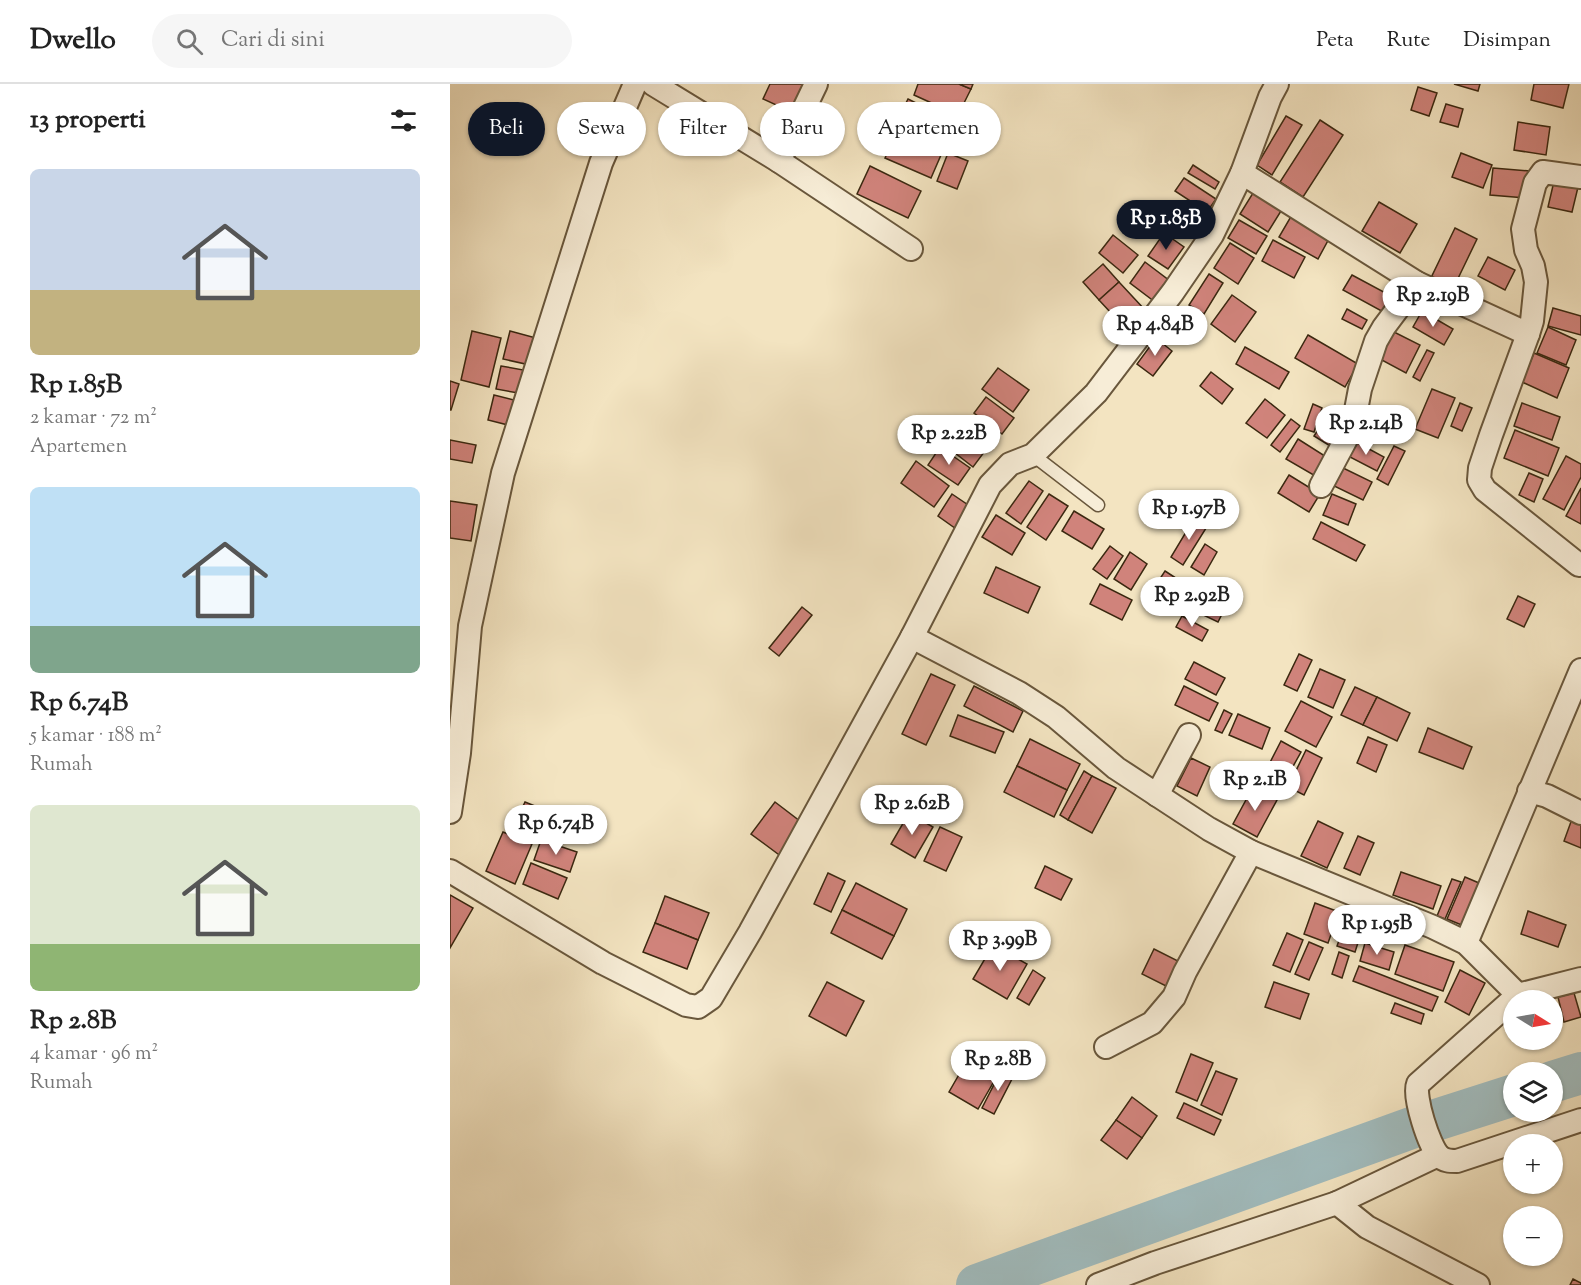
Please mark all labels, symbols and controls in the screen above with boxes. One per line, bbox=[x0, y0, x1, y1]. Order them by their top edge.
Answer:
search box bbox=[152, 14, 572, 68]
text: Dwello bbox=[30, 21, 116, 61]
icon: search bbox=[173, 25, 206, 58]
text: Cari di sini bbox=[221, 25, 325, 57]
text: Peta bbox=[1316, 26, 1354, 56]
text: Rute bbox=[1387, 26, 1430, 56]
text: Disimpan bbox=[1463, 26, 1551, 56]
text: 13 properti bbox=[30, 102, 146, 139]
chip: Beli bbox=[468, 102, 545, 156]
chip: Sewa bbox=[557, 102, 646, 156]
chip: Filter bbox=[658, 102, 748, 156]
chip: Baru bbox=[760, 102, 845, 156]
chip: Apartemen bbox=[857, 102, 1001, 156]
icon: filters bbox=[387, 104, 420, 137]
pin: Rp 1.85B bbox=[1104, 200, 1228, 251]
text: Rp 1.85B bbox=[1131, 205, 1201, 234]
icon: home bbox=[171, 208, 279, 316]
pin: Rp 2.19B bbox=[1371, 277, 1495, 328]
text: Rp 2.19B bbox=[1397, 282, 1469, 311]
pin: Rp 4.84B bbox=[1093, 306, 1217, 357]
text: Rp 4.84B bbox=[1116, 311, 1194, 340]
text: Rp 1.85B bbox=[30, 367, 122, 404]
text: 2 kamar · 72 m² bbox=[30, 404, 157, 433]
pin: Rp 2.14B bbox=[1304, 405, 1428, 456]
text: Rp 2.14B bbox=[1329, 410, 1403, 439]
pin: Rp 2.22B bbox=[887, 415, 1011, 466]
text: Rp 2.22B bbox=[911, 420, 987, 449]
text: Apartemen bbox=[30, 433, 127, 462]
pin: Rp 1.97B bbox=[1127, 490, 1251, 541]
text: Rp 1.97B bbox=[1152, 495, 1226, 524]
icon: home bbox=[171, 526, 279, 634]
pin: Rp 2.92B bbox=[1130, 577, 1254, 628]
text: Rp 2.92B bbox=[1154, 582, 1230, 611]
text: Rp 6.74B bbox=[30, 685, 128, 722]
text: 5 kamar · 188 m² bbox=[30, 722, 162, 751]
text: Rumah bbox=[30, 751, 93, 780]
pin: Rp 2.1B bbox=[1200, 761, 1310, 812]
text: Rp 2.1B bbox=[1223, 766, 1287, 795]
pin: Rp 2.62B bbox=[850, 785, 974, 836]
text: Rp 2.62B bbox=[874, 790, 950, 819]
pin: Rp 6.74B bbox=[494, 805, 618, 856]
text: Rp 6.74B bbox=[518, 810, 594, 839]
icon: home bbox=[171, 844, 279, 952]
pin: Rp 1.95B bbox=[1315, 905, 1439, 956]
text: Rp 1.95B bbox=[1342, 910, 1412, 939]
pin: Rp 3.99B bbox=[938, 921, 1062, 972]
text: Rp 3.99B bbox=[963, 926, 1037, 955]
north arrow bbox=[1503, 990, 1563, 1050]
map controls bbox=[1503, 990, 1563, 1266]
text: Rp 2.8B bbox=[30, 1003, 116, 1040]
text: 4 kamar · 96 m² bbox=[30, 1040, 158, 1069]
pin: Rp 2.8B bbox=[943, 1041, 1053, 1092]
text: Rp 2.8B bbox=[965, 1046, 1031, 1075]
button: layers bbox=[1503, 1062, 1563, 1122]
text: Rumah bbox=[30, 1069, 93, 1098]
button: + bbox=[1503, 1134, 1563, 1194]
button: − bbox=[1503, 1206, 1563, 1266]

